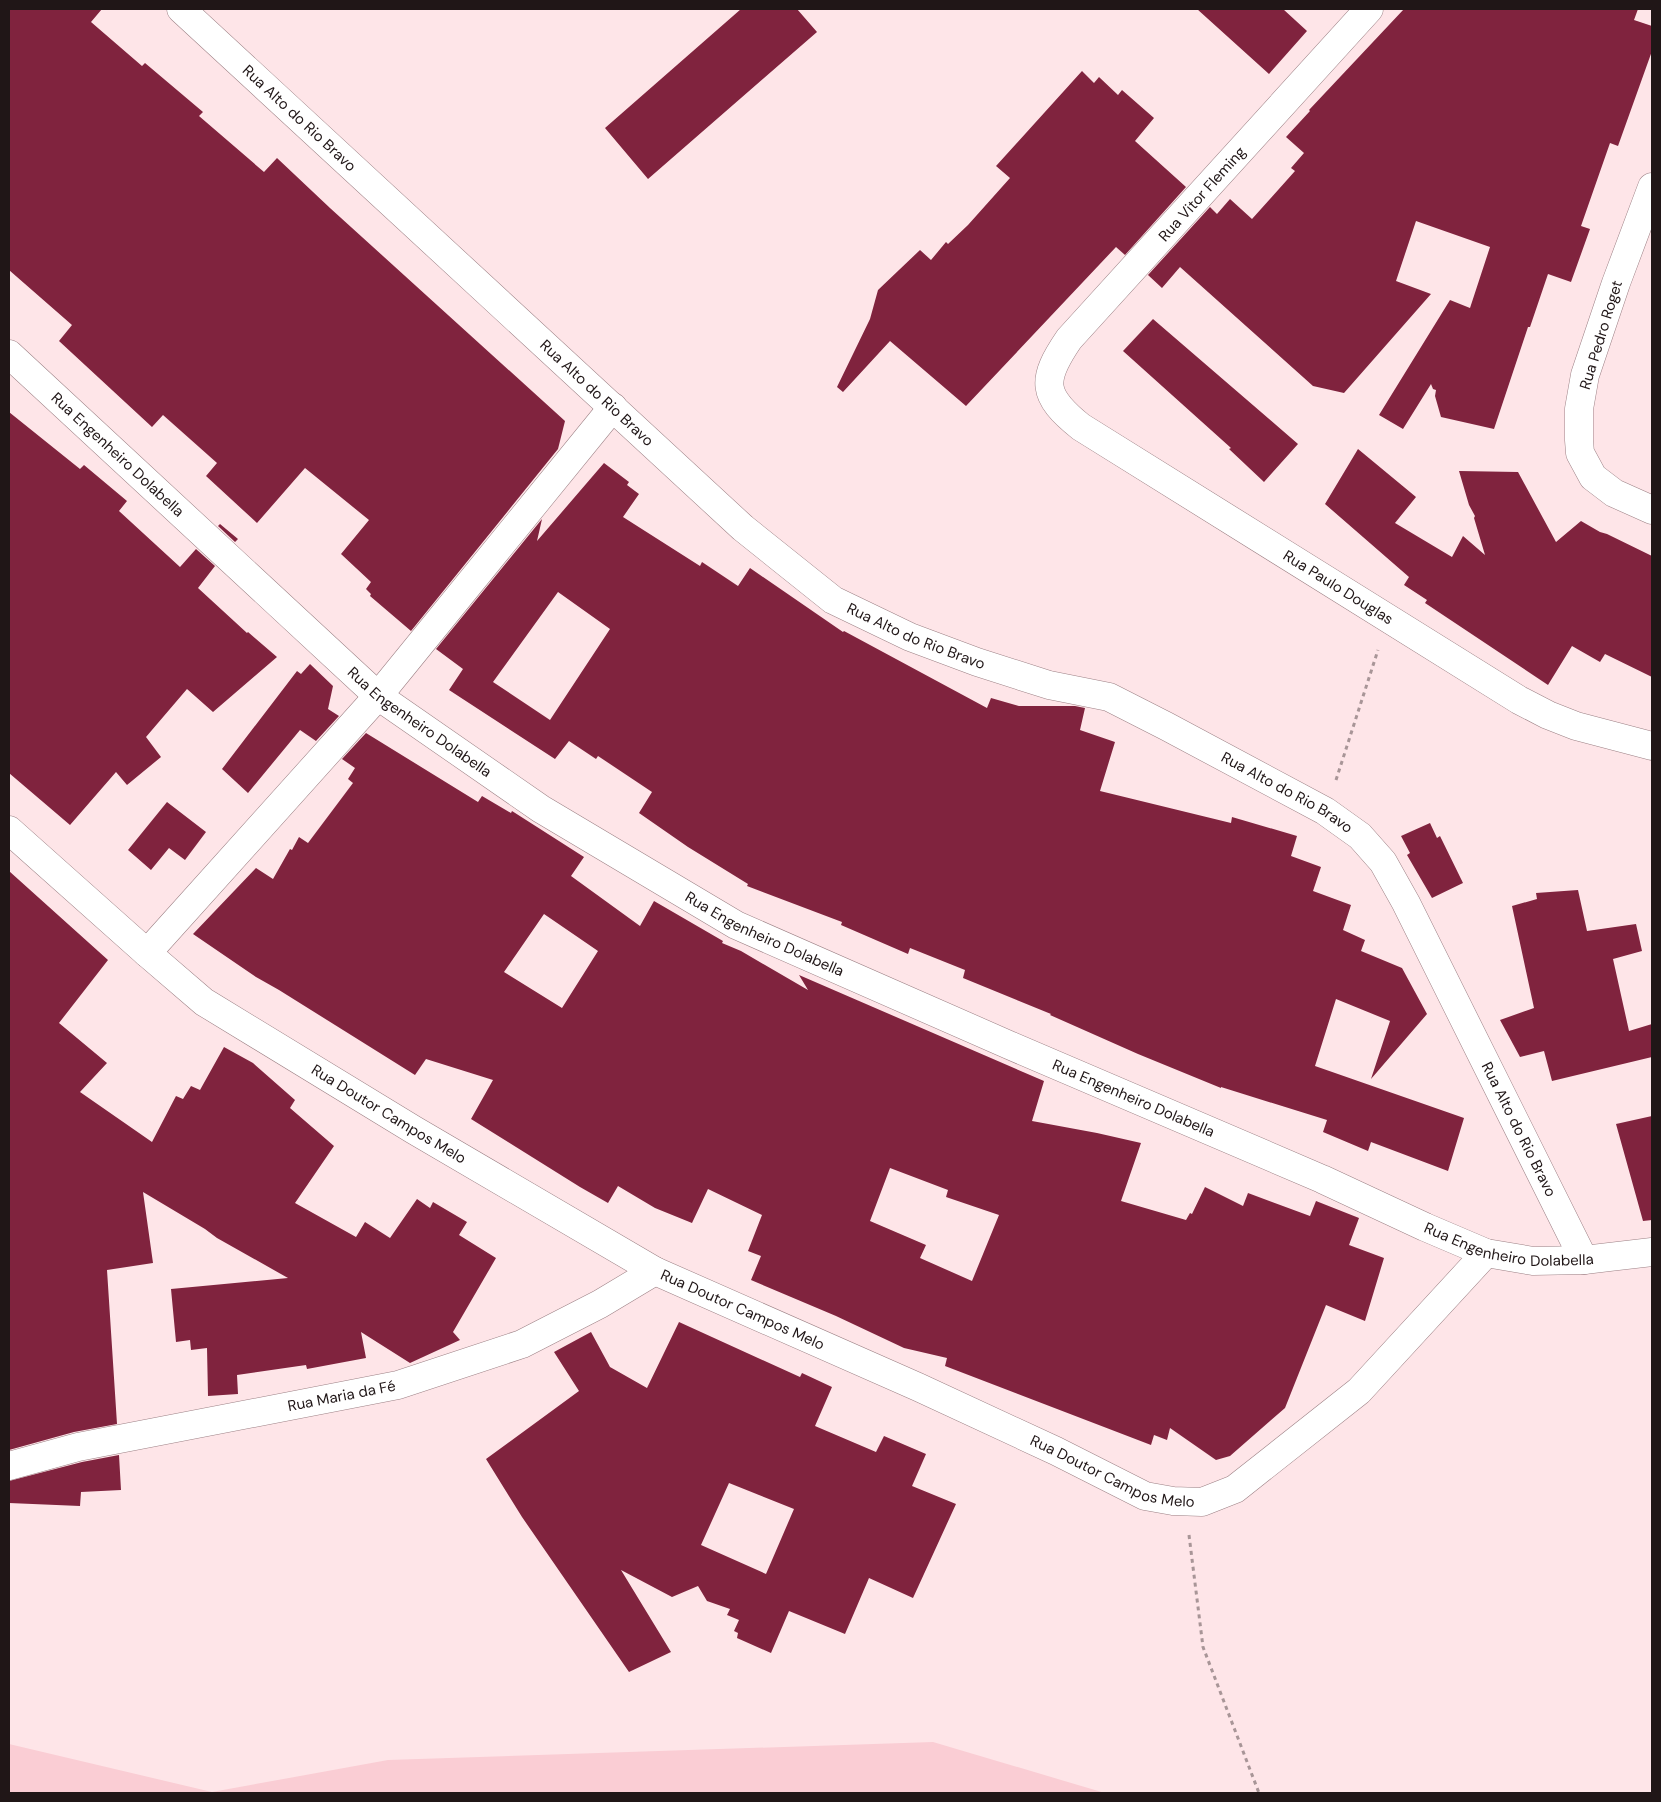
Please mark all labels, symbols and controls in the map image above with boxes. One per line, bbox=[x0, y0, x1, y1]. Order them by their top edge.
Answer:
street label: Rua Alto do Rio Bravo bbox=[238, 61, 361, 176]
street label: Rua Vitor Fleming bbox=[1154, 142, 1250, 246]
street label: Rua Pedro Roget bbox=[1575, 278, 1627, 392]
street label: Rua Alto do Rio Bravo bbox=[536, 335, 658, 451]
street label: Rua Engenheiro Dolabella bbox=[47, 388, 188, 521]
street label: Rua Paulo Douglas bbox=[1279, 545, 1397, 629]
street label: Rua Alto do Rio Bravo bbox=[844, 598, 988, 674]
street label: Rua Engenheiro Dolabella bbox=[343, 663, 496, 782]
street label: Rua Alto do Rio Bravo bbox=[1218, 747, 1357, 838]
street label: Rua Engenheiro Dolabella bbox=[681, 887, 847, 981]
street label: Rua Engenheiro Dolabella bbox=[1049, 1055, 1218, 1142]
street label: Rua Alto do Rio Bravo bbox=[1477, 1059, 1561, 1200]
street label: Rua Doutor Campos Melo bbox=[308, 1060, 470, 1168]
street label: Rua Engenheiro Dolabella bbox=[1421, 1218, 1595, 1271]
street label: Rua Doutor Campos Melo bbox=[658, 1265, 828, 1355]
street label: Rua Maria da Fé bbox=[286, 1376, 397, 1416]
street label: Rua Doutor Campos Melo bbox=[1027, 1430, 1195, 1512]

